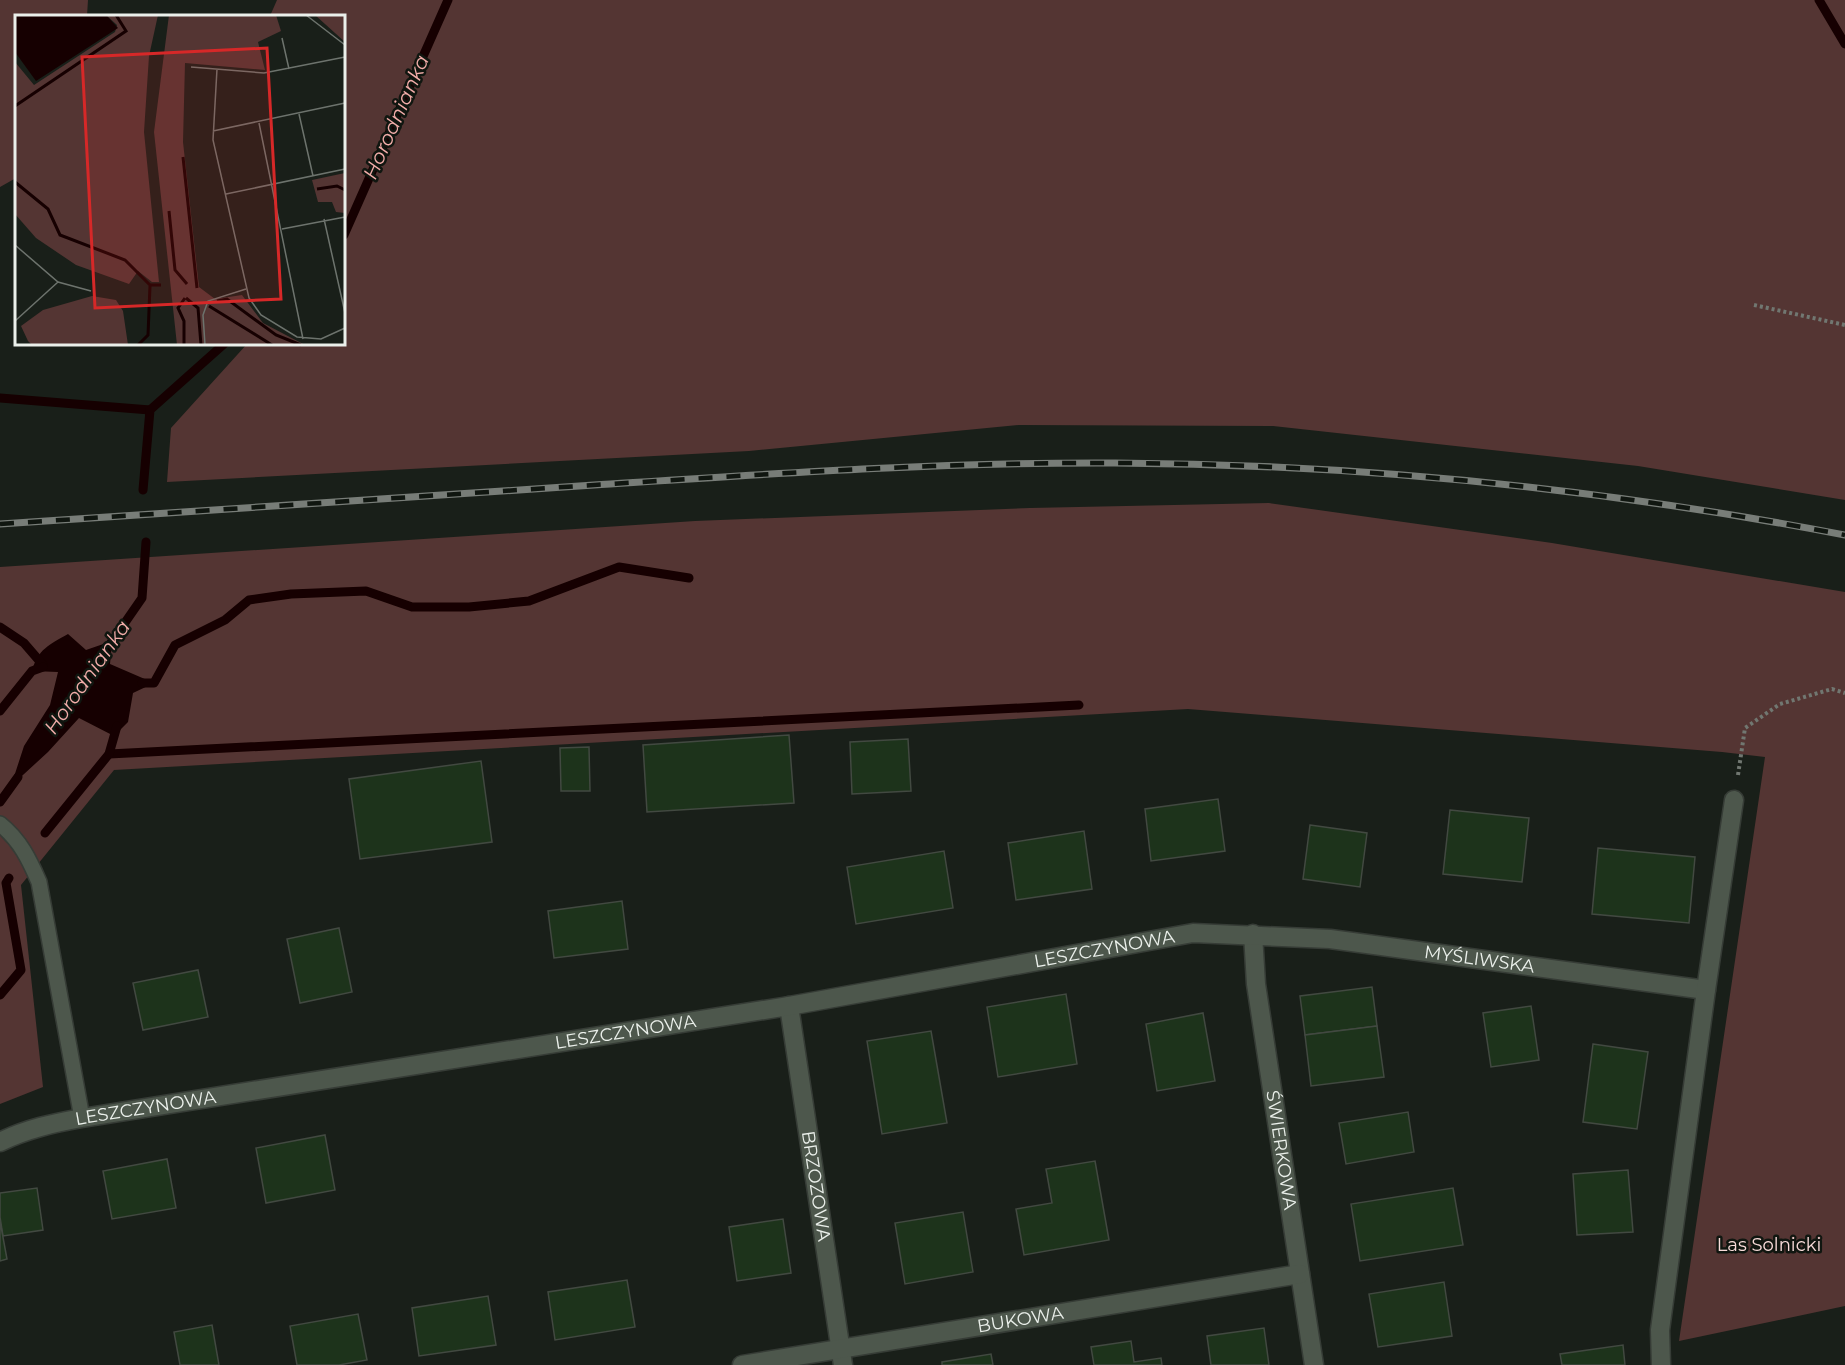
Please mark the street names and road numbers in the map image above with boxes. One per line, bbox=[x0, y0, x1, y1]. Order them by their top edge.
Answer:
street label: LESZCZYNOWA bbox=[1032, 925, 1177, 973]
street label: MYŚLIWSKA bbox=[1423, 941, 1536, 978]
street label: LESZCZYNOWA bbox=[553, 1010, 698, 1054]
street label: LESZCZYNOWA bbox=[73, 1086, 218, 1130]
street label: ŚWIERKOWA bbox=[1261, 1089, 1301, 1211]
street label: BRZOZOWA bbox=[797, 1129, 835, 1243]
street label: BUKOWA bbox=[976, 1302, 1065, 1337]

